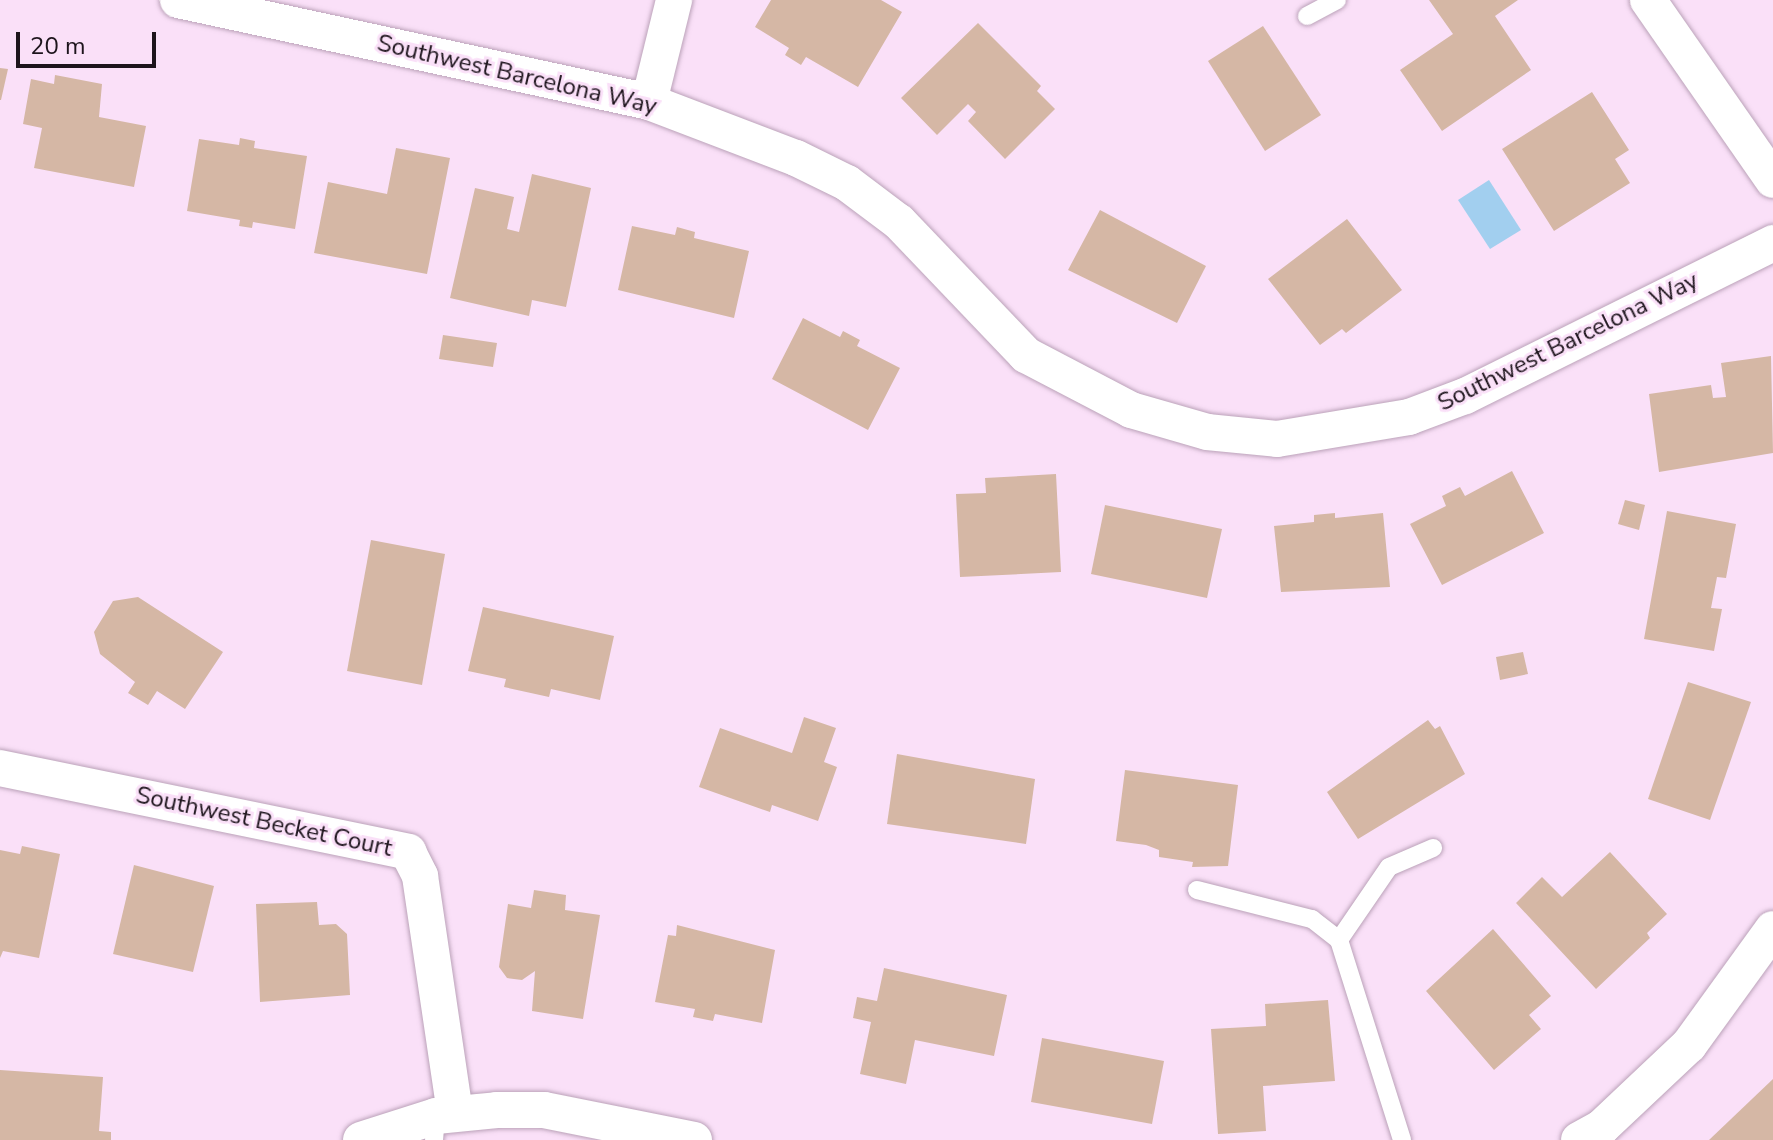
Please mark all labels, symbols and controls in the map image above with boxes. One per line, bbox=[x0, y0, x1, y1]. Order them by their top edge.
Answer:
scale bar bbox=[20, 16, 160, 66]
street label: Southwest Barcelona Way bbox=[374, 29, 660, 121]
text: 20 m bbox=[30, 30, 86, 62]
street label: Southwest Barcelona Way bbox=[1433, 266, 1703, 418]
street label: Southwest Becket Court bbox=[133, 781, 395, 863]

